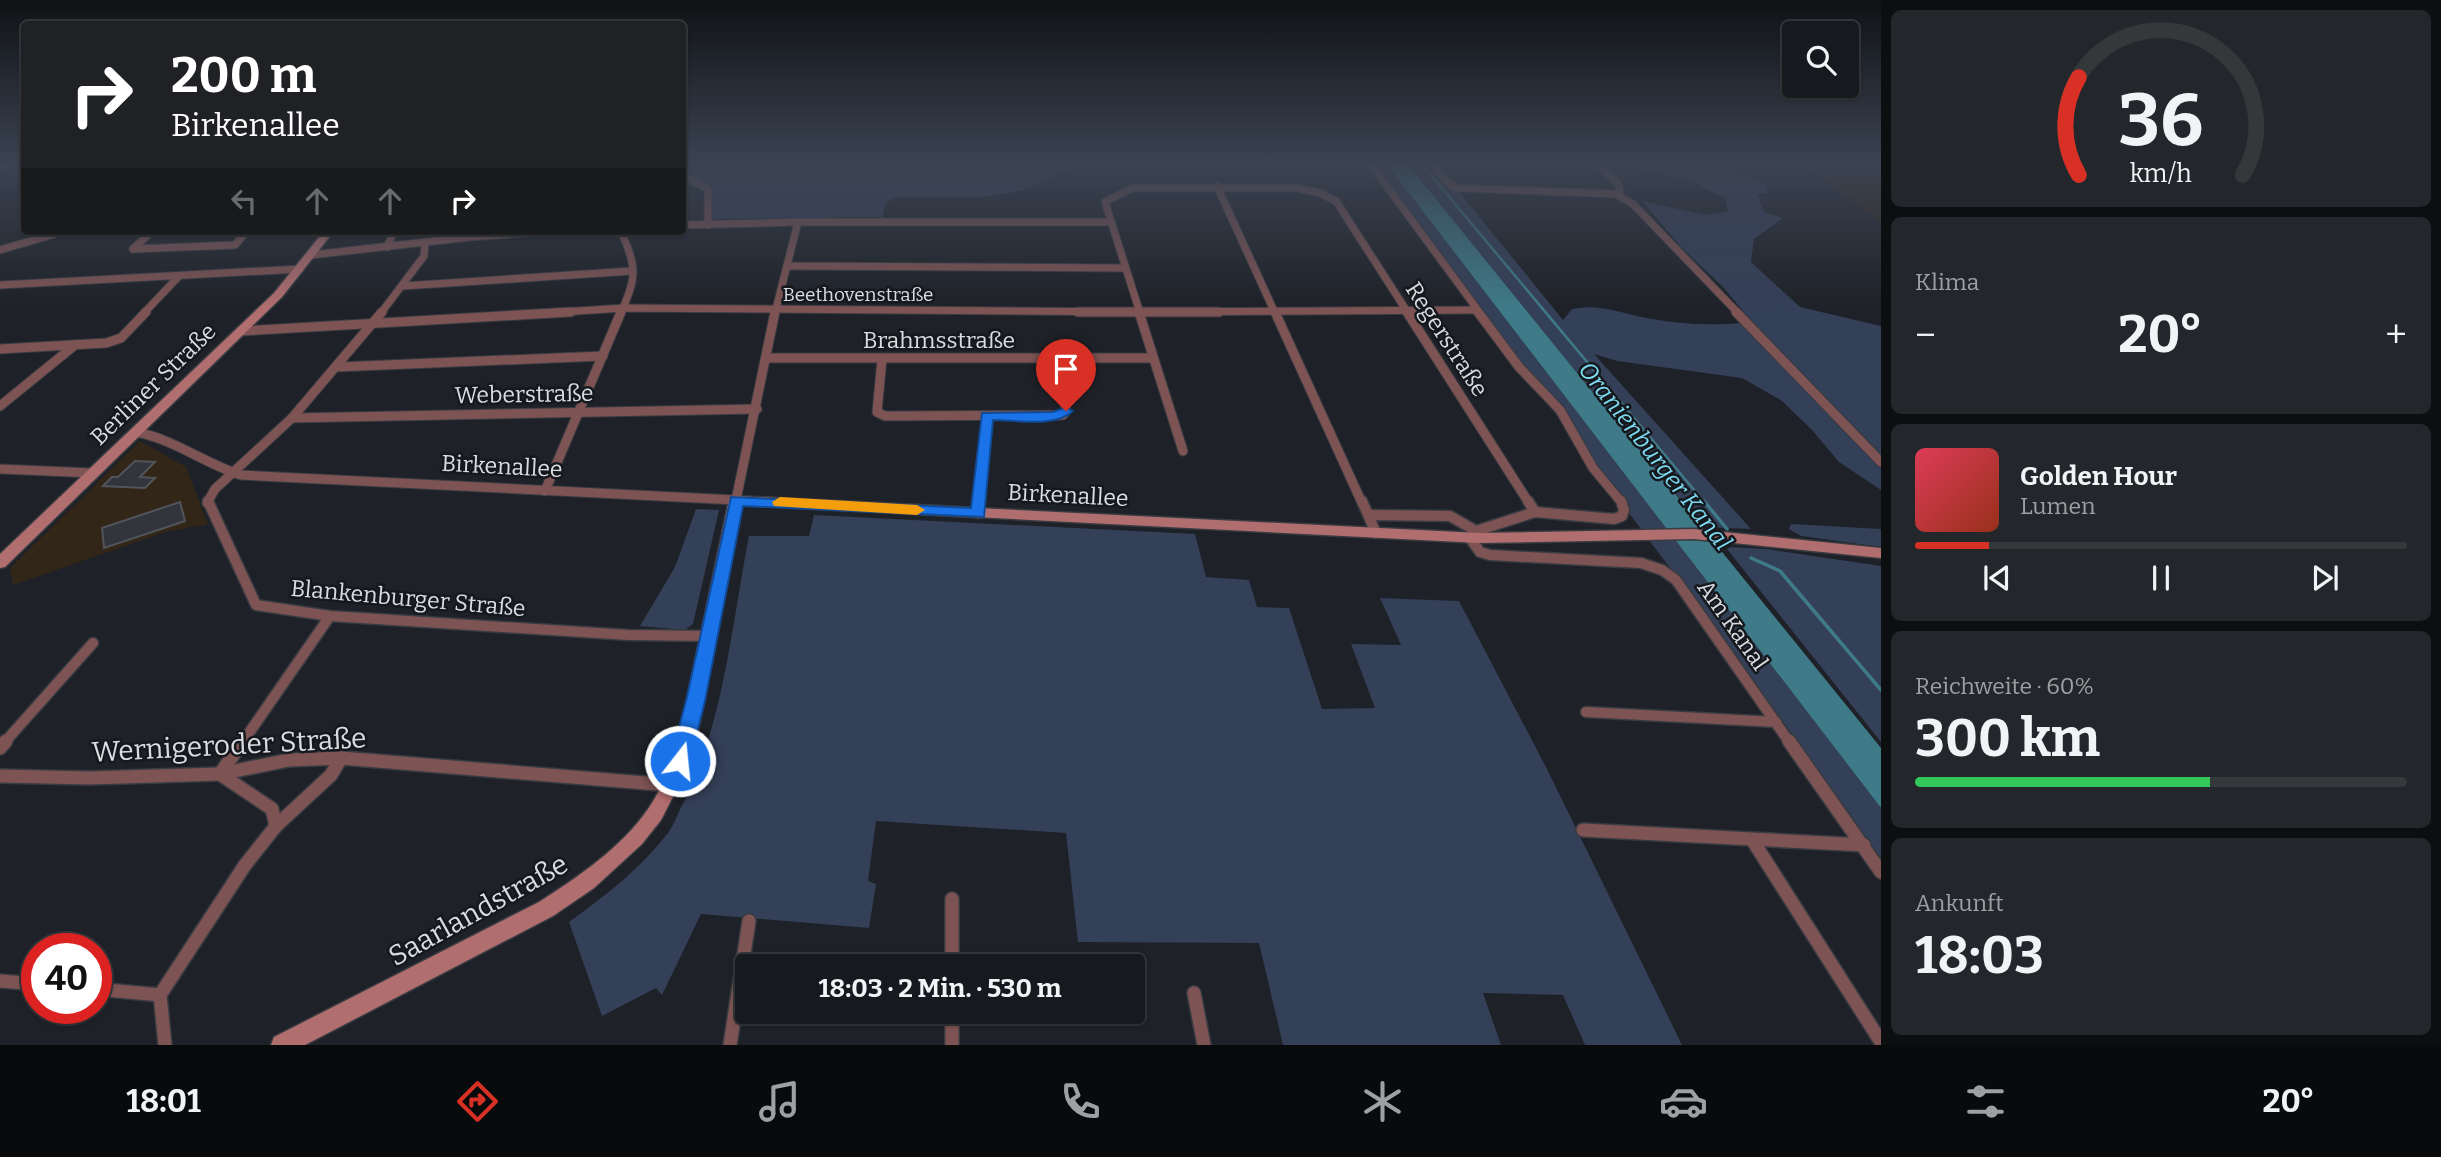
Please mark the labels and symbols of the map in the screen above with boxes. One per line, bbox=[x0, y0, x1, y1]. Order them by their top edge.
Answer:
street label: Regerstraße bbox=[1400, 276, 1494, 402]
street label: Beethovenstraße bbox=[783, 283, 933, 306]
street label: Berliner Straße bbox=[84, 317, 222, 451]
street label: Brahmsstraße bbox=[863, 326, 1015, 354]
pin bbox=[1036, 339, 1096, 411]
water label: Oranienburger Kanal bbox=[1573, 356, 1737, 556]
street label: Weberstraße bbox=[454, 379, 594, 409]
street label: Birkenallee bbox=[441, 449, 563, 483]
street label: Birkenallee bbox=[1007, 478, 1129, 512]
street label: Blankenburger Straße bbox=[289, 574, 527, 622]
street label: Am Kanal bbox=[1692, 574, 1775, 676]
street label: Wernigeroder Straße bbox=[91, 721, 367, 769]
position arrow bbox=[643, 724, 717, 798]
street label: Saarlandstraße bbox=[383, 847, 573, 973]
speed limit sign: 40 bbox=[21, 933, 112, 1024]

